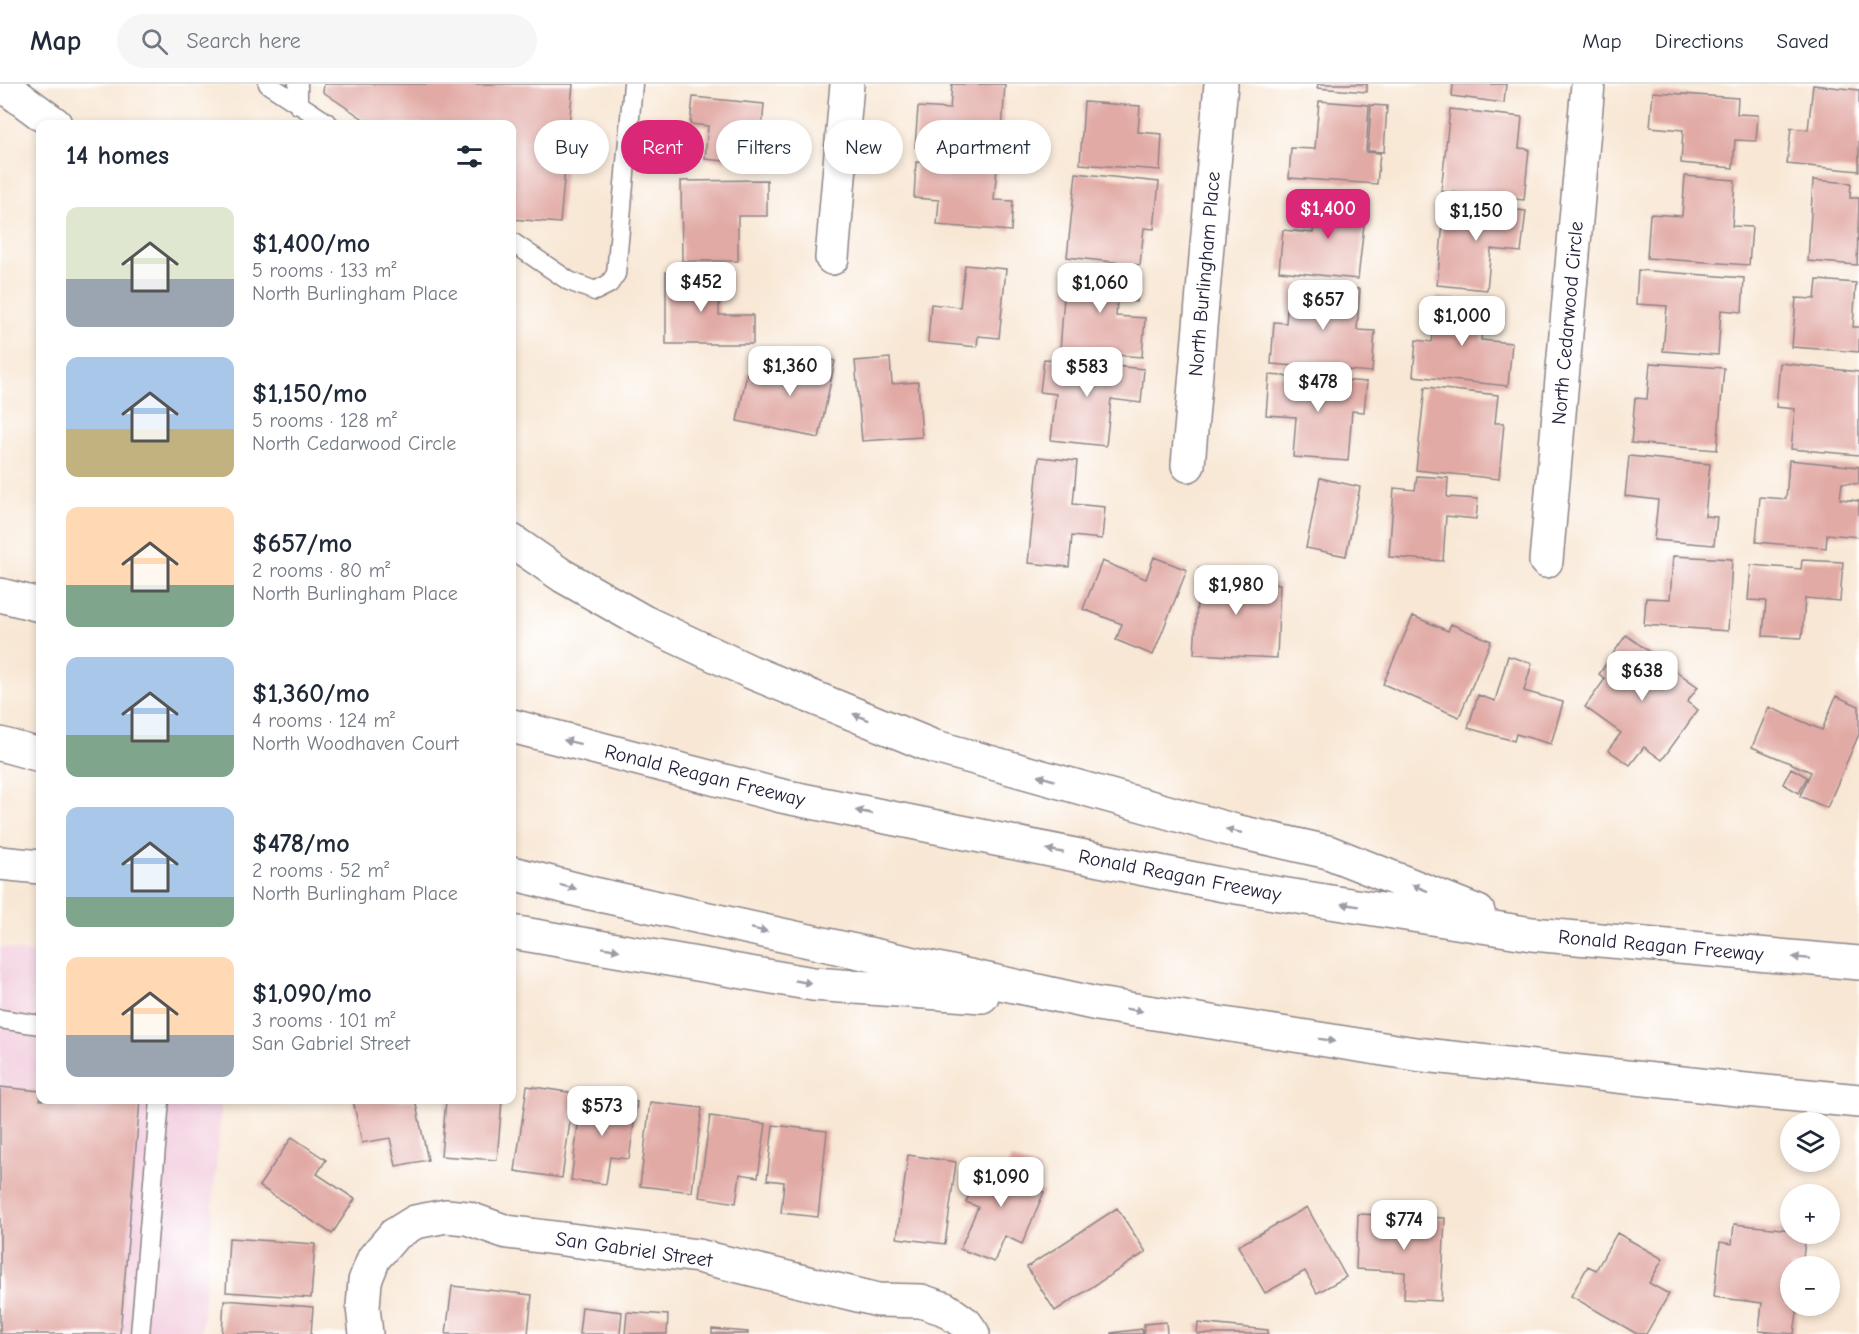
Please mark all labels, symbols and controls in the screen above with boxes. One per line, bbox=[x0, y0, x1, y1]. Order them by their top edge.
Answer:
search box bbox=[117, 14, 537, 68]
text: Map bbox=[30, 25, 81, 57]
icon: search bbox=[138, 25, 171, 58]
text: Search here bbox=[186, 28, 301, 54]
text: Map bbox=[1582, 29, 1622, 53]
text: Directions bbox=[1655, 29, 1744, 53]
text: Saved bbox=[1777, 29, 1829, 53]
chip: Buy bbox=[534, 120, 609, 174]
chip: Rent bbox=[621, 120, 704, 174]
chip: Filters bbox=[716, 120, 812, 174]
chip: New bbox=[824, 120, 903, 174]
chip: Apartment bbox=[915, 120, 1051, 174]
icon: filters bbox=[453, 140, 486, 173]
text: 14 homes bbox=[66, 141, 169, 171]
street label: North Burlingham Place bbox=[1184, 171, 1225, 378]
pin: $1,400 bbox=[1279, 189, 1377, 240]
pin: $1,150 bbox=[1427, 191, 1525, 242]
text: $1,400 bbox=[1300, 197, 1356, 220]
text: $1,150 bbox=[1449, 199, 1503, 222]
street label: North Cedarwood Circle bbox=[1547, 220, 1588, 426]
text: $1,400/mo bbox=[252, 229, 370, 259]
icon: home bbox=[114, 231, 186, 303]
text: 5 rooms · 133 m² bbox=[252, 259, 396, 282]
pin: $452 bbox=[665, 262, 737, 313]
pin: $1,060 bbox=[1051, 263, 1149, 314]
text: $452 bbox=[680, 270, 722, 293]
text: $1,060 bbox=[1071, 271, 1129, 294]
pin: $657 bbox=[1287, 280, 1359, 331]
text: North Burlingham Place bbox=[252, 282, 458, 305]
text: $657 bbox=[1302, 288, 1344, 311]
pin: $1,000 bbox=[1413, 296, 1511, 347]
text: $1,000 bbox=[1433, 304, 1491, 327]
pin: $1,360 bbox=[741, 346, 839, 397]
pin: $583 bbox=[1051, 347, 1123, 398]
text: $1,360 bbox=[762, 354, 818, 377]
text: $583 bbox=[1066, 355, 1108, 378]
pin: $478 bbox=[1282, 362, 1354, 413]
text: $478 bbox=[1298, 370, 1338, 393]
text: $1,150/mo bbox=[252, 379, 367, 409]
icon: home bbox=[114, 381, 186, 453]
text: 5 rooms · 128 m² bbox=[252, 409, 397, 432]
text: North Cedarwood Circle bbox=[252, 432, 456, 455]
text: $657/mo bbox=[252, 529, 352, 559]
icon: home bbox=[114, 531, 186, 603]
text: 2 rooms · 80 m² bbox=[252, 559, 390, 582]
pin: $1,980 bbox=[1187, 565, 1285, 616]
text: $1,980 bbox=[1208, 573, 1264, 596]
text: North Burlingham Place bbox=[252, 582, 458, 605]
pin: $638 bbox=[1606, 651, 1678, 702]
text: $638 bbox=[1621, 659, 1663, 682]
text: $1,360/mo bbox=[252, 679, 370, 709]
icon: home bbox=[114, 681, 186, 753]
text: 4 rooms · 124 m² bbox=[252, 709, 395, 732]
one-way arrow bbox=[852, 712, 870, 722]
text: North Woodhaven Court bbox=[252, 732, 459, 755]
one-way arrow bbox=[563, 736, 581, 746]
street label: Ronald Reagan Freeway bbox=[602, 739, 808, 812]
one-way arrow bbox=[1037, 773, 1055, 782]
one-way arrow bbox=[854, 807, 873, 816]
one-way arrow bbox=[1225, 825, 1243, 835]
text: $478/mo bbox=[252, 829, 350, 859]
icon: home bbox=[114, 831, 186, 903]
street label: Ronald Reagan Freeway bbox=[1077, 845, 1283, 906]
one-way arrow bbox=[1045, 846, 1064, 855]
text: 2 rooms · 52 m² bbox=[252, 859, 389, 882]
text: North Burlingham Place bbox=[252, 882, 458, 905]
one-way arrow bbox=[559, 883, 577, 893]
one-way arrow bbox=[1410, 883, 1428, 893]
one-way arrow bbox=[1340, 901, 1359, 910]
street label: Ronald Reagan Freeway bbox=[1557, 925, 1765, 966]
one-way arrow bbox=[749, 926, 768, 935]
one-way arrow bbox=[601, 945, 620, 954]
one-way arrow bbox=[1791, 953, 1810, 963]
one-way arrow bbox=[793, 978, 812, 987]
text: $1,090/mo bbox=[252, 979, 372, 1009]
icon: home bbox=[114, 981, 186, 1053]
one-way arrow bbox=[1125, 1006, 1144, 1015]
text: 3 rooms · 101 m² bbox=[252, 1009, 396, 1032]
text: San Gabriel Street bbox=[252, 1032, 410, 1055]
one-way arrow bbox=[1317, 1036, 1336, 1045]
pin: $573 bbox=[566, 1086, 638, 1137]
text: $573 bbox=[581, 1094, 623, 1117]
map controls bbox=[1780, 1112, 1840, 1316]
button: layers bbox=[1780, 1112, 1840, 1172]
pin: $1,090 bbox=[952, 1157, 1050, 1208]
text: $1,090 bbox=[972, 1165, 1030, 1188]
button: + bbox=[1780, 1184, 1840, 1244]
pin: $774 bbox=[1368, 1200, 1440, 1251]
text: $774 bbox=[1385, 1208, 1423, 1231]
street label: San Gabriel Street bbox=[554, 1227, 715, 1272]
button: − bbox=[1780, 1256, 1840, 1316]

